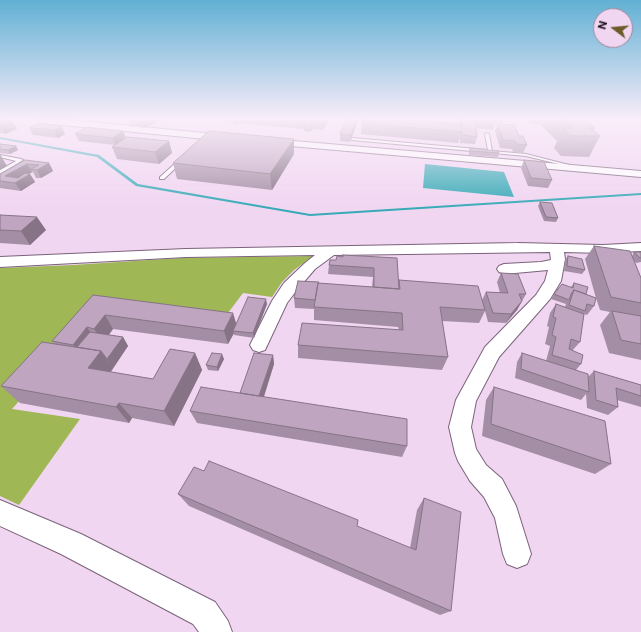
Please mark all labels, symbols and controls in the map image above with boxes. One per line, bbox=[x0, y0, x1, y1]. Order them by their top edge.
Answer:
north arrow bbox=[593, 8, 633, 48]
text: N bbox=[595, 19, 609, 31]

